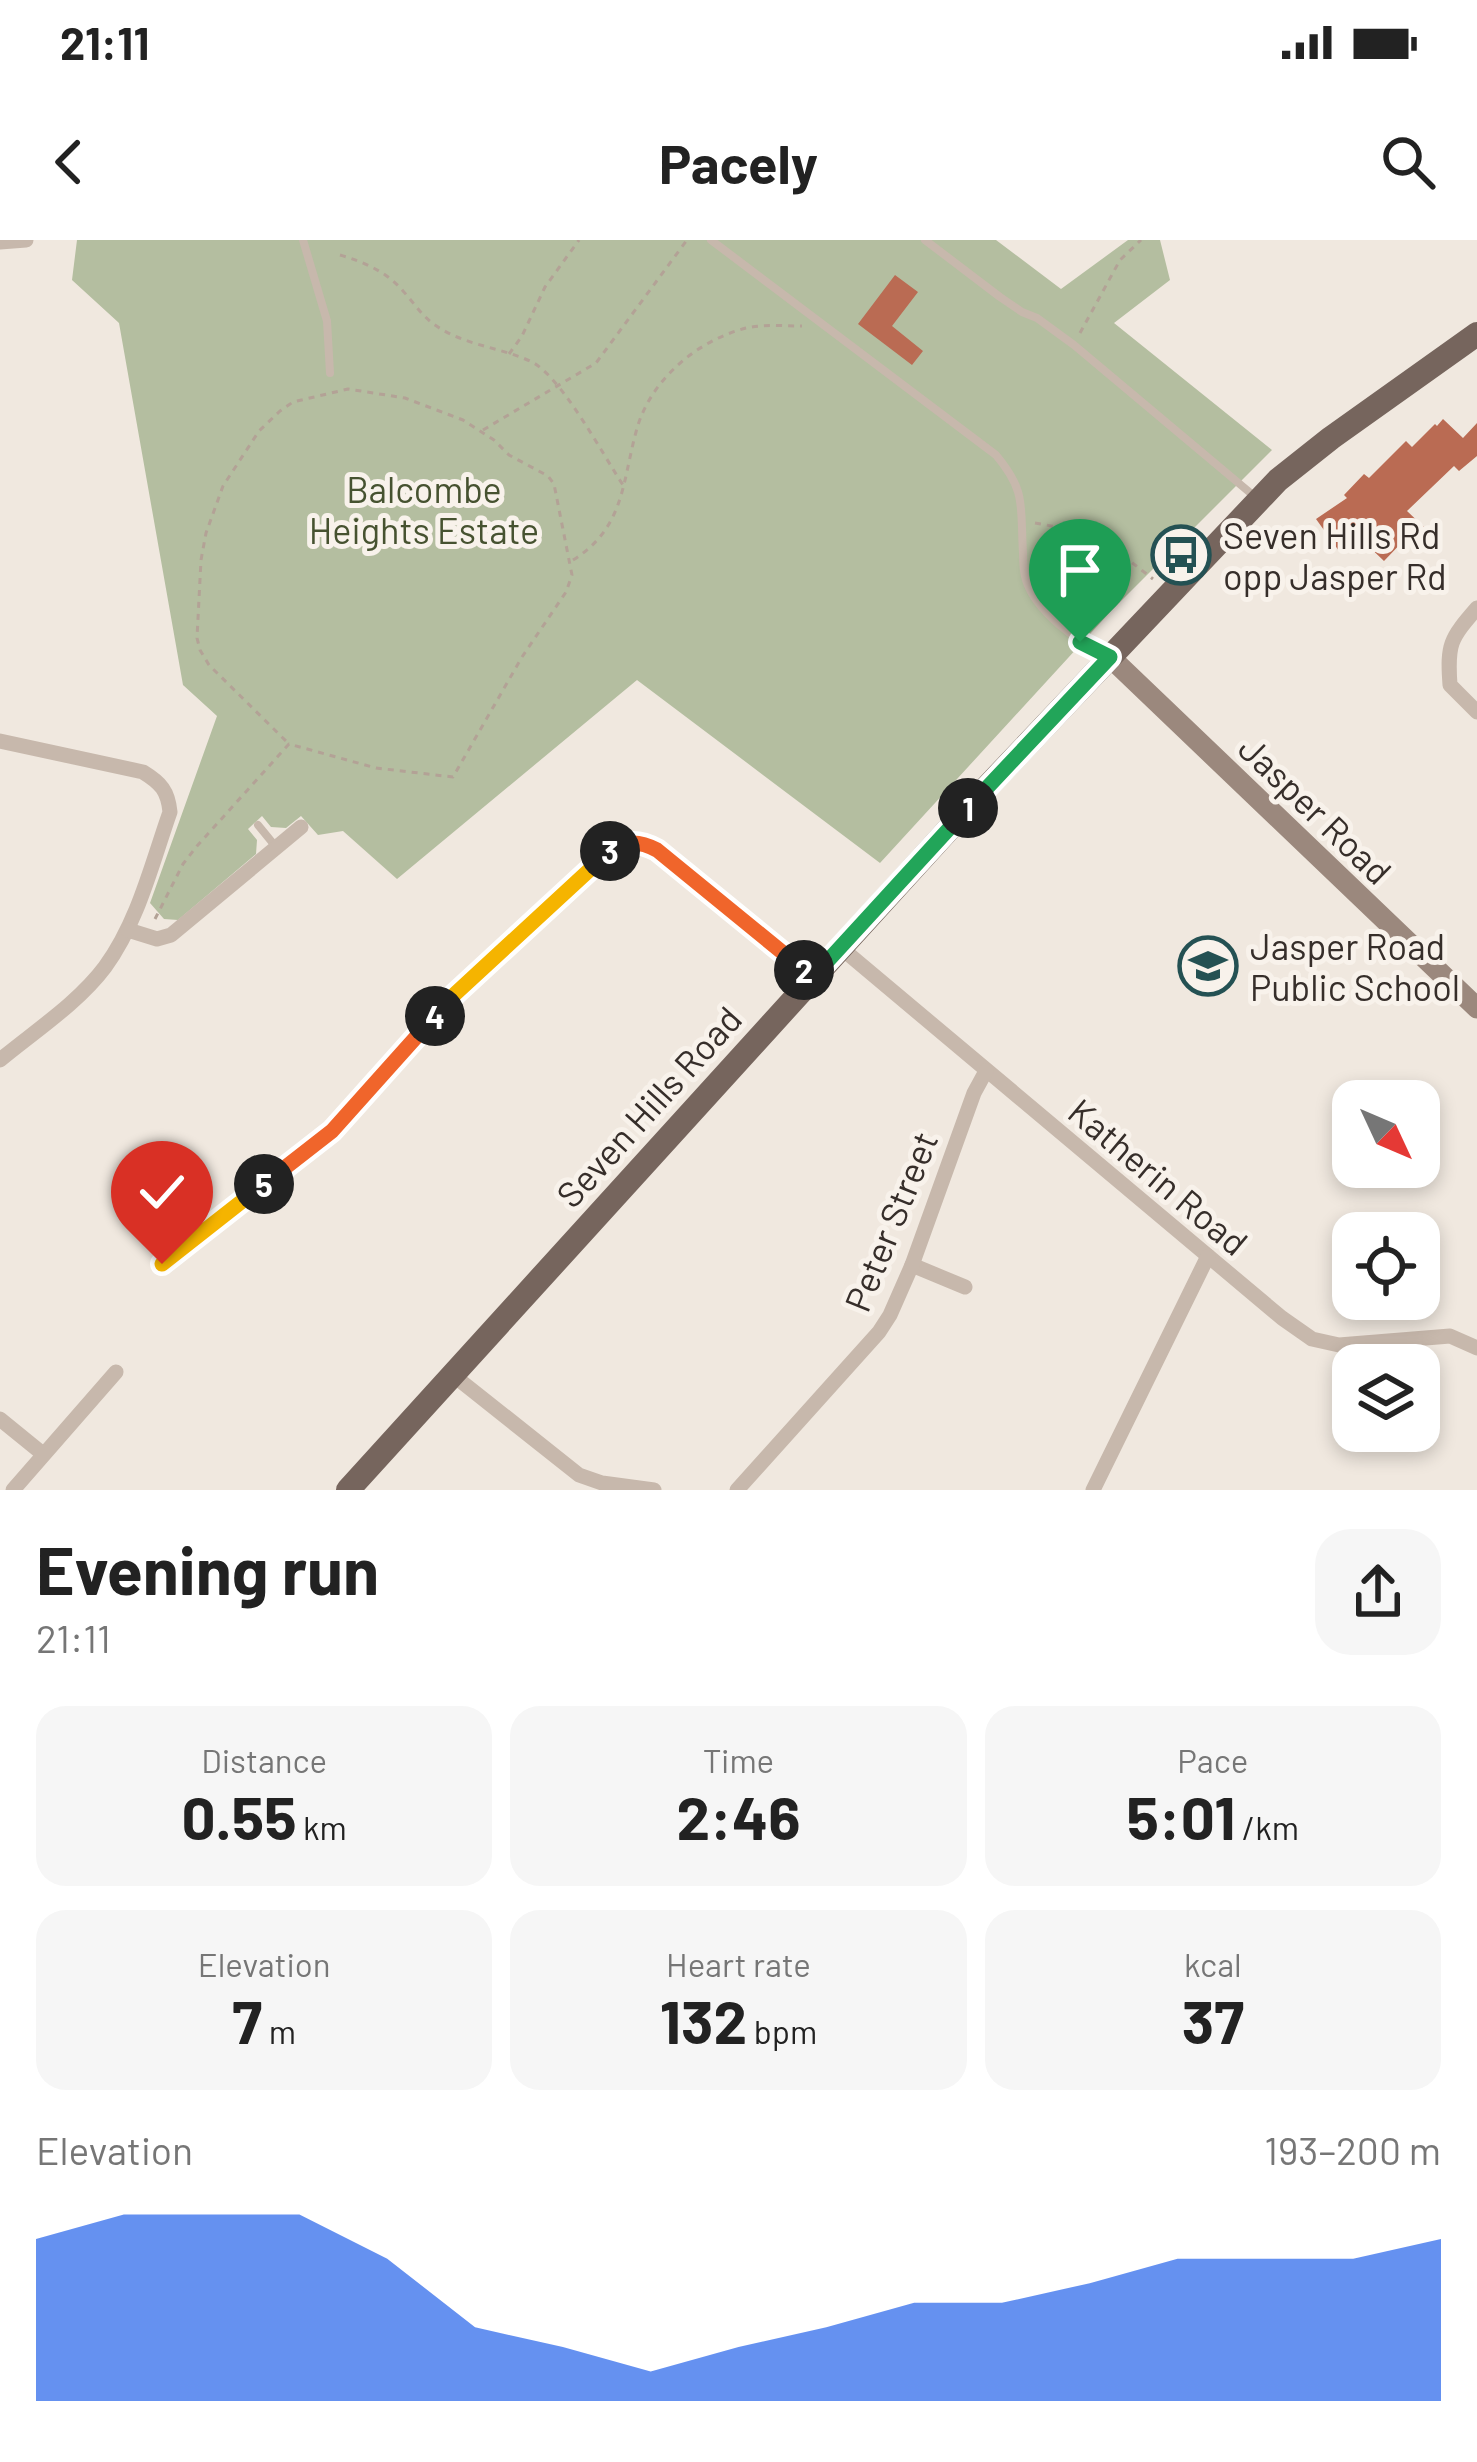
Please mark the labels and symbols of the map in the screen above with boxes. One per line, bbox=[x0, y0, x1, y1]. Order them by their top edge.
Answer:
park label: Balcombe Heights Estate bbox=[309, 467, 539, 551]
place label: Seven Hills Rd opp Jasper Rd bbox=[1223, 513, 1447, 597]
pin bbox=[1029, 519, 1131, 642]
bus stop icon: Seven Hills Rd opp Jasper Rd bbox=[1150, 524, 1212, 586]
street label: Jasper Road bbox=[1231, 726, 1401, 892]
pin: 1 bbox=[938, 778, 998, 838]
pin: 3 bbox=[580, 821, 640, 881]
place label: Jasper Road Public School bbox=[1250, 924, 1460, 1008]
school or university icon: Jasper Road Public School bbox=[1177, 935, 1239, 997]
pin: 2 bbox=[774, 940, 834, 1000]
pin: 4 bbox=[405, 986, 465, 1046]
street label: Seven Hills Road bbox=[547, 997, 749, 1215]
north arrow bbox=[1332, 1080, 1440, 1188]
street label: Katherin Road bbox=[1061, 1089, 1257, 1263]
street label: Peter Street bbox=[834, 1125, 946, 1317]
pin bbox=[111, 1141, 213, 1264]
pin: 5 bbox=[234, 1154, 294, 1214]

